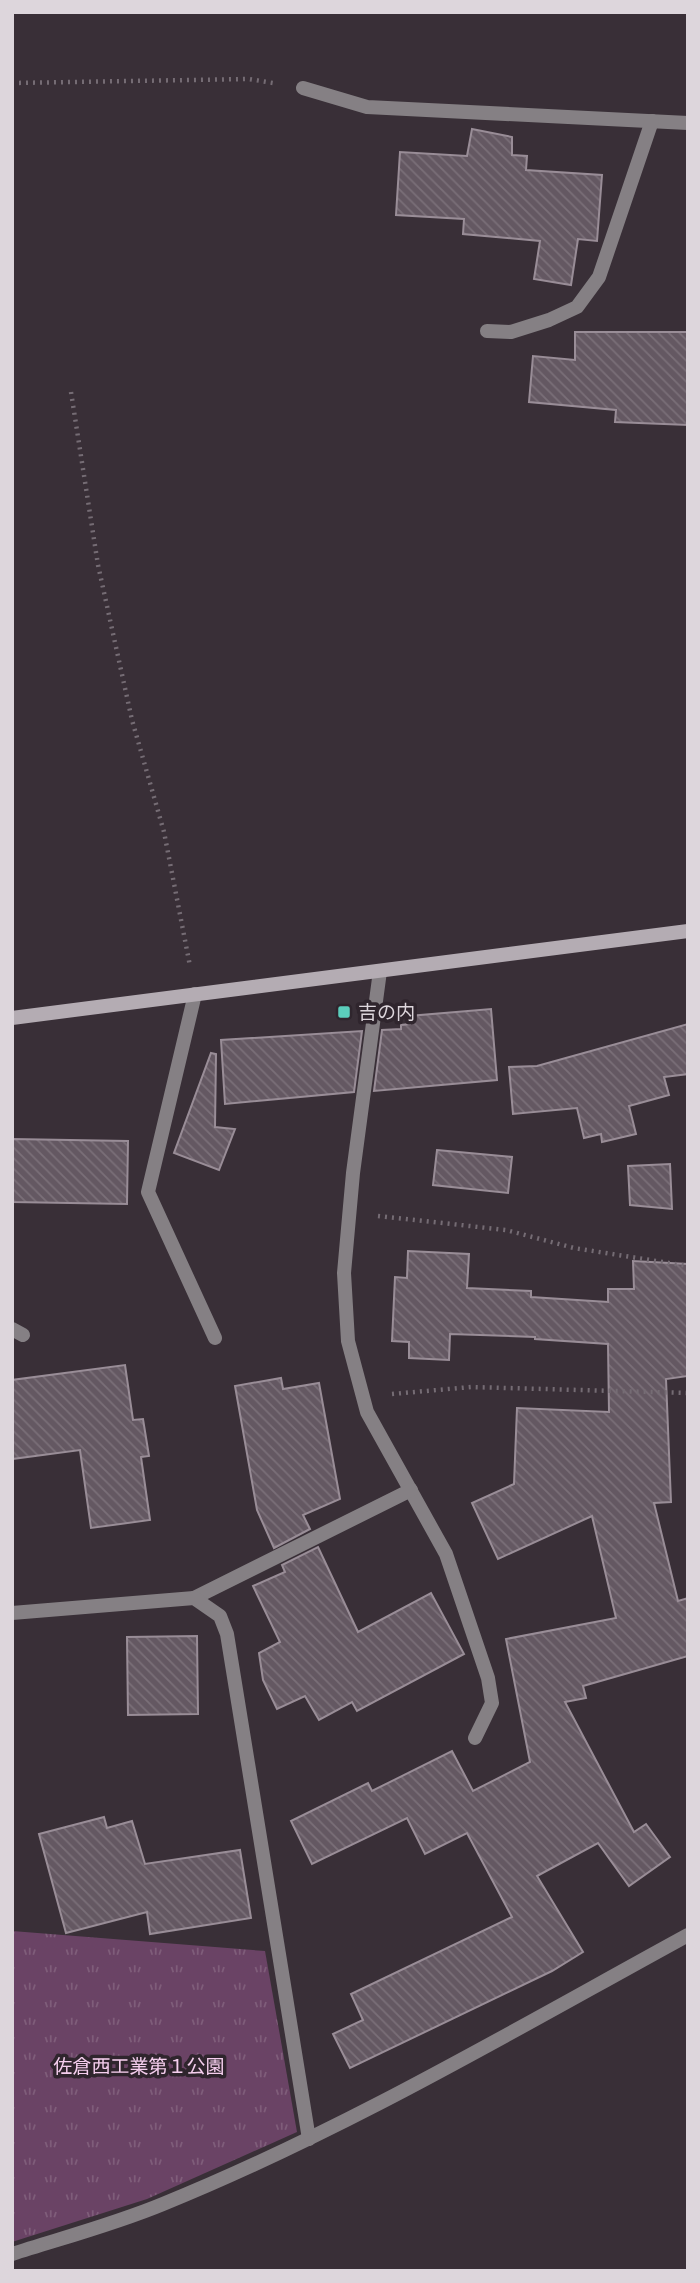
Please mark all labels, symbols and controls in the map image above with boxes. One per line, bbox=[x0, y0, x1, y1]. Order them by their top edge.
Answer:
place label: 吉の内 bbox=[358, 1001, 415, 1024]
marker: 吉の内 bbox=[336, 1004, 352, 1020]
park label: 佐倉西工業第１公園 bbox=[53, 2055, 225, 2078]

